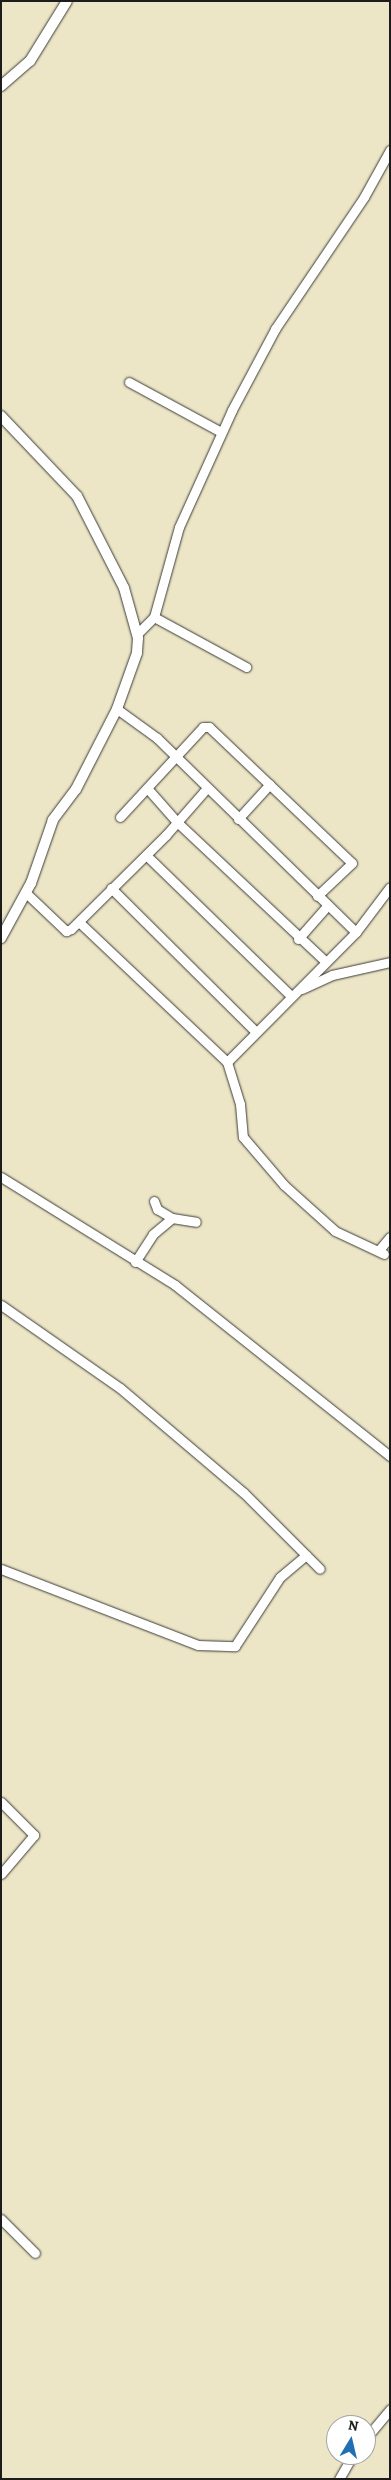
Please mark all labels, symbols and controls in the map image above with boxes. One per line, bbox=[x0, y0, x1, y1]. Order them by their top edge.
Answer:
north arrow bbox=[326, 2415, 376, 2465]
text: N bbox=[347, 2415, 360, 2436]

